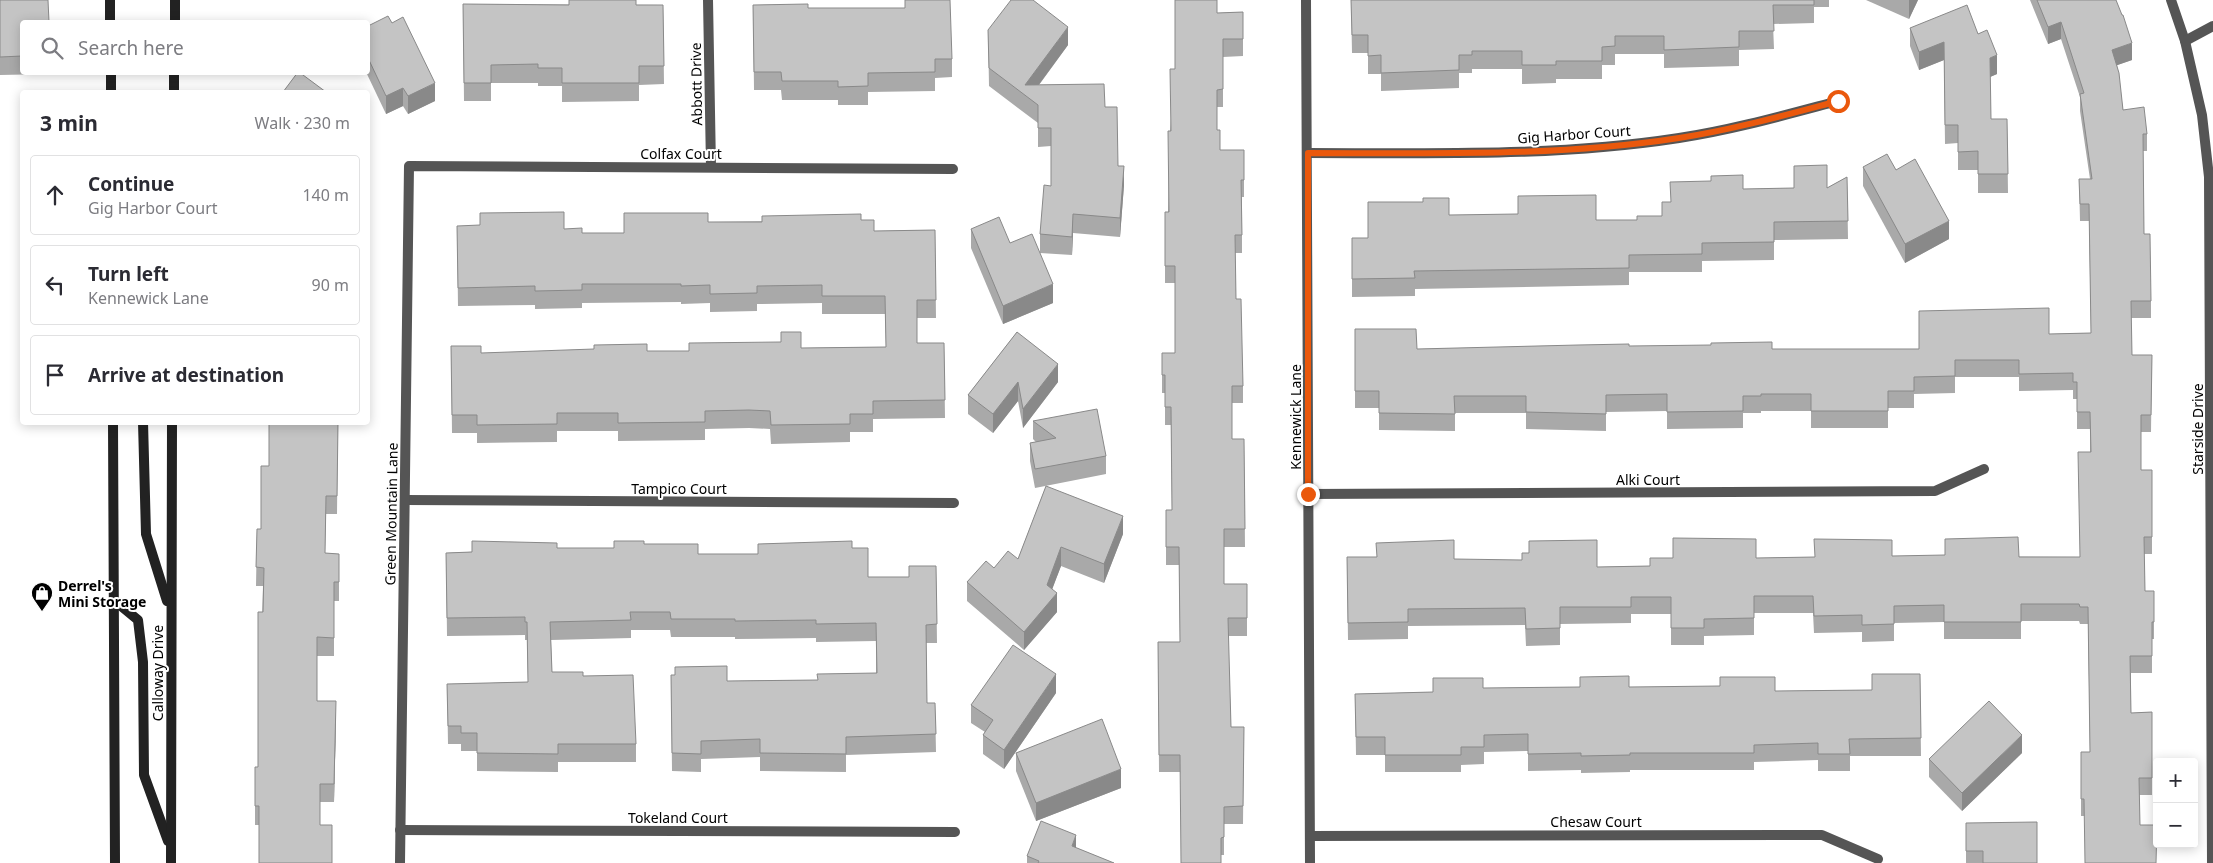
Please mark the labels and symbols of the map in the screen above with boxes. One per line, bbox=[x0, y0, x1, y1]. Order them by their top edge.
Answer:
street label: Abbott Drive bbox=[686, 42, 706, 126]
route start bbox=[1827, 90, 1850, 113]
street label: Gig Harbor Court bbox=[1517, 121, 1631, 147]
street label: Colfax Court bbox=[640, 144, 722, 163]
street label: Kennewick Lane bbox=[1286, 364, 1305, 470]
street label: Starside Drive bbox=[2188, 383, 2207, 475]
street label: Green Mountain Lane bbox=[380, 442, 402, 586]
street label: Alki Court bbox=[1616, 470, 1680, 489]
street label: Tampico Court bbox=[631, 479, 727, 498]
route end bbox=[1297, 483, 1320, 506]
place label: Derrel's Mini Storage bbox=[58, 576, 146, 611]
shop icon: Derrel's Mini Storage bbox=[30, 581, 54, 612]
street label: Calloway Drive bbox=[148, 625, 167, 721]
street label: Tokeland Court bbox=[628, 808, 728, 827]
street label: Chesaw Court bbox=[1550, 812, 1642, 831]

